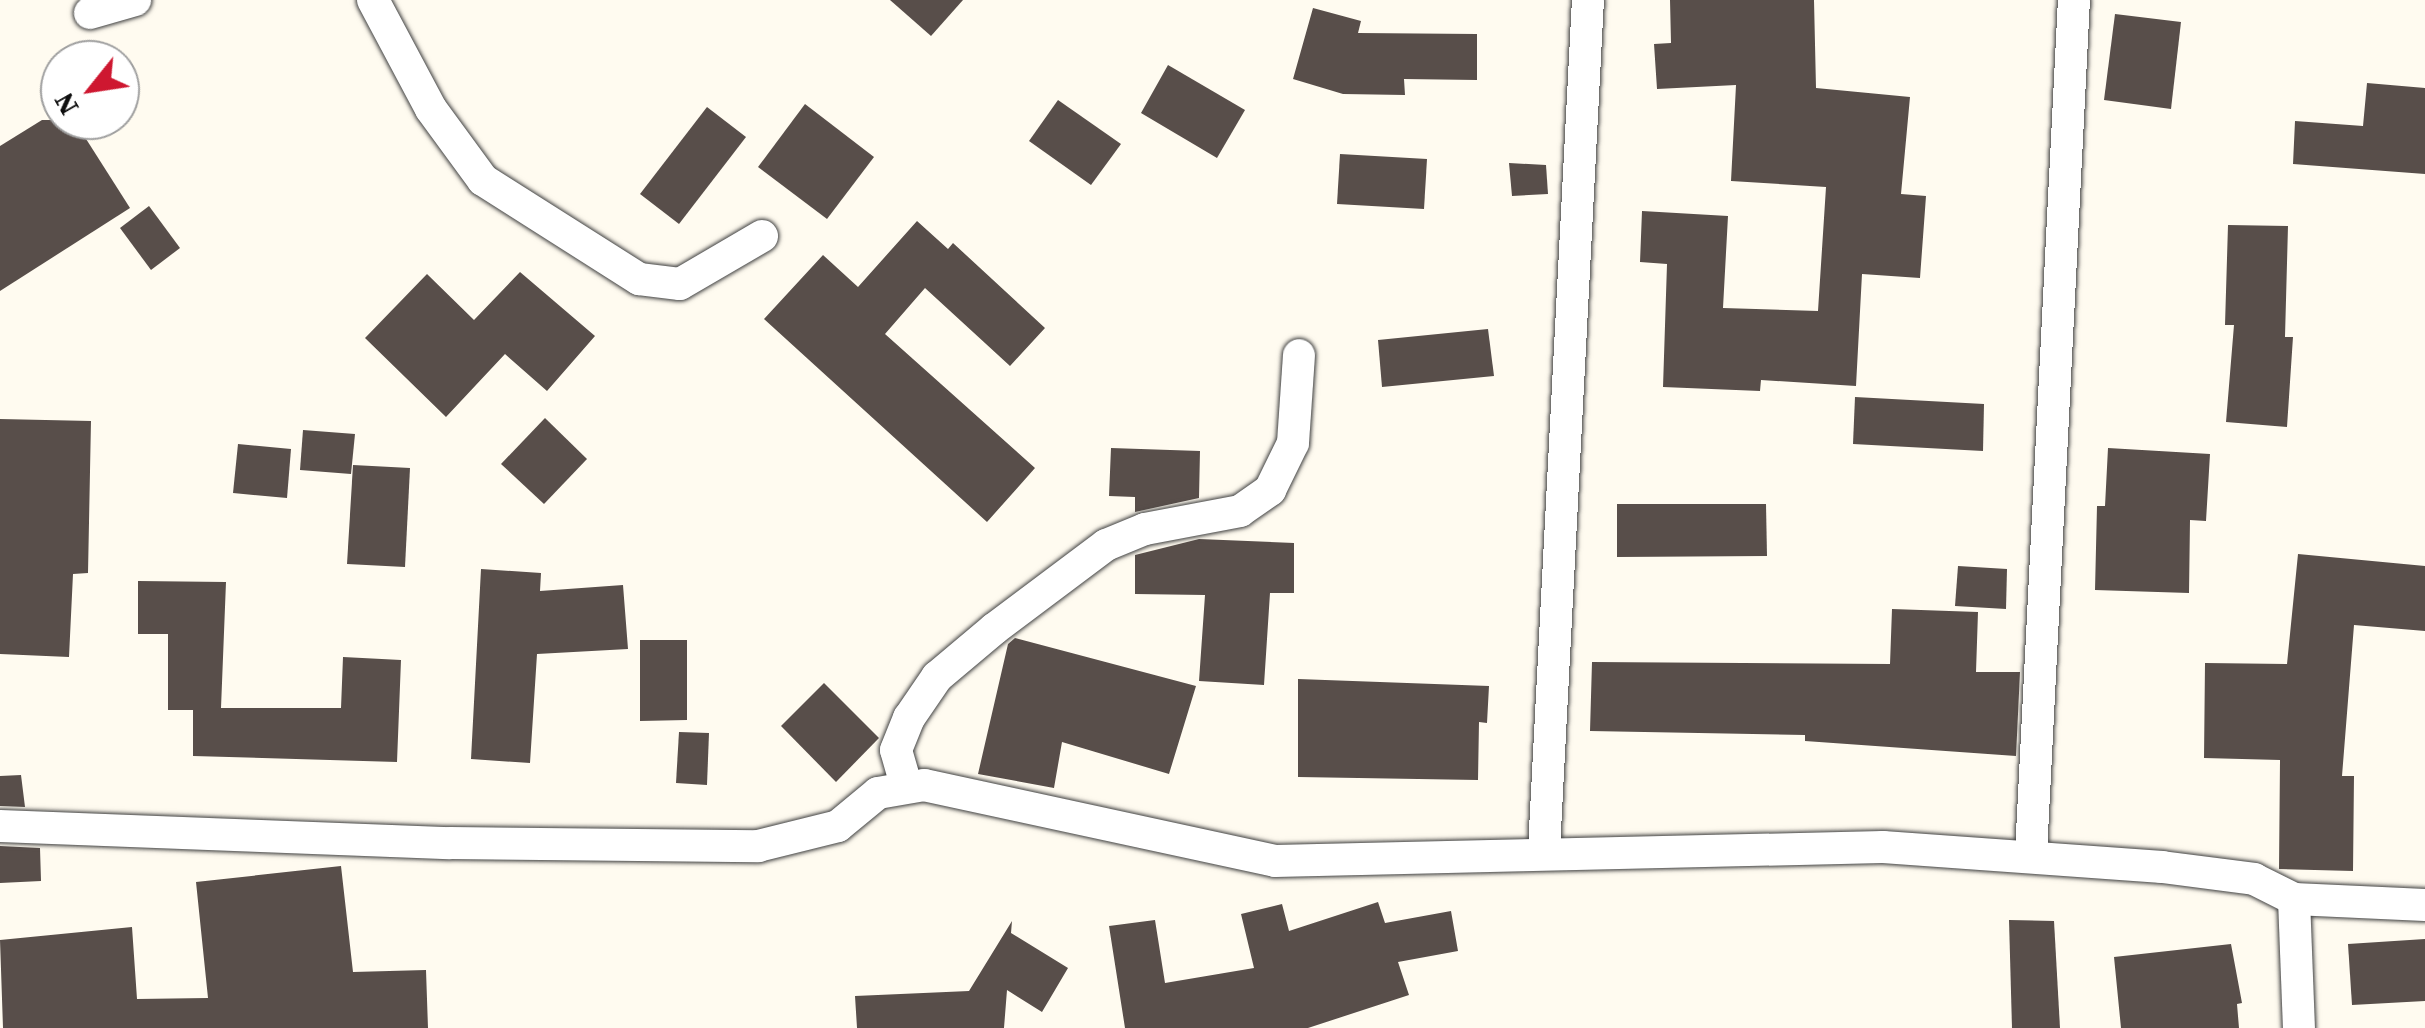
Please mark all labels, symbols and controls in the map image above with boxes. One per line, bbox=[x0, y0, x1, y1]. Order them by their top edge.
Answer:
north arrow bbox=[40, 40, 140, 140]
text: N bbox=[44, 86, 87, 122]

